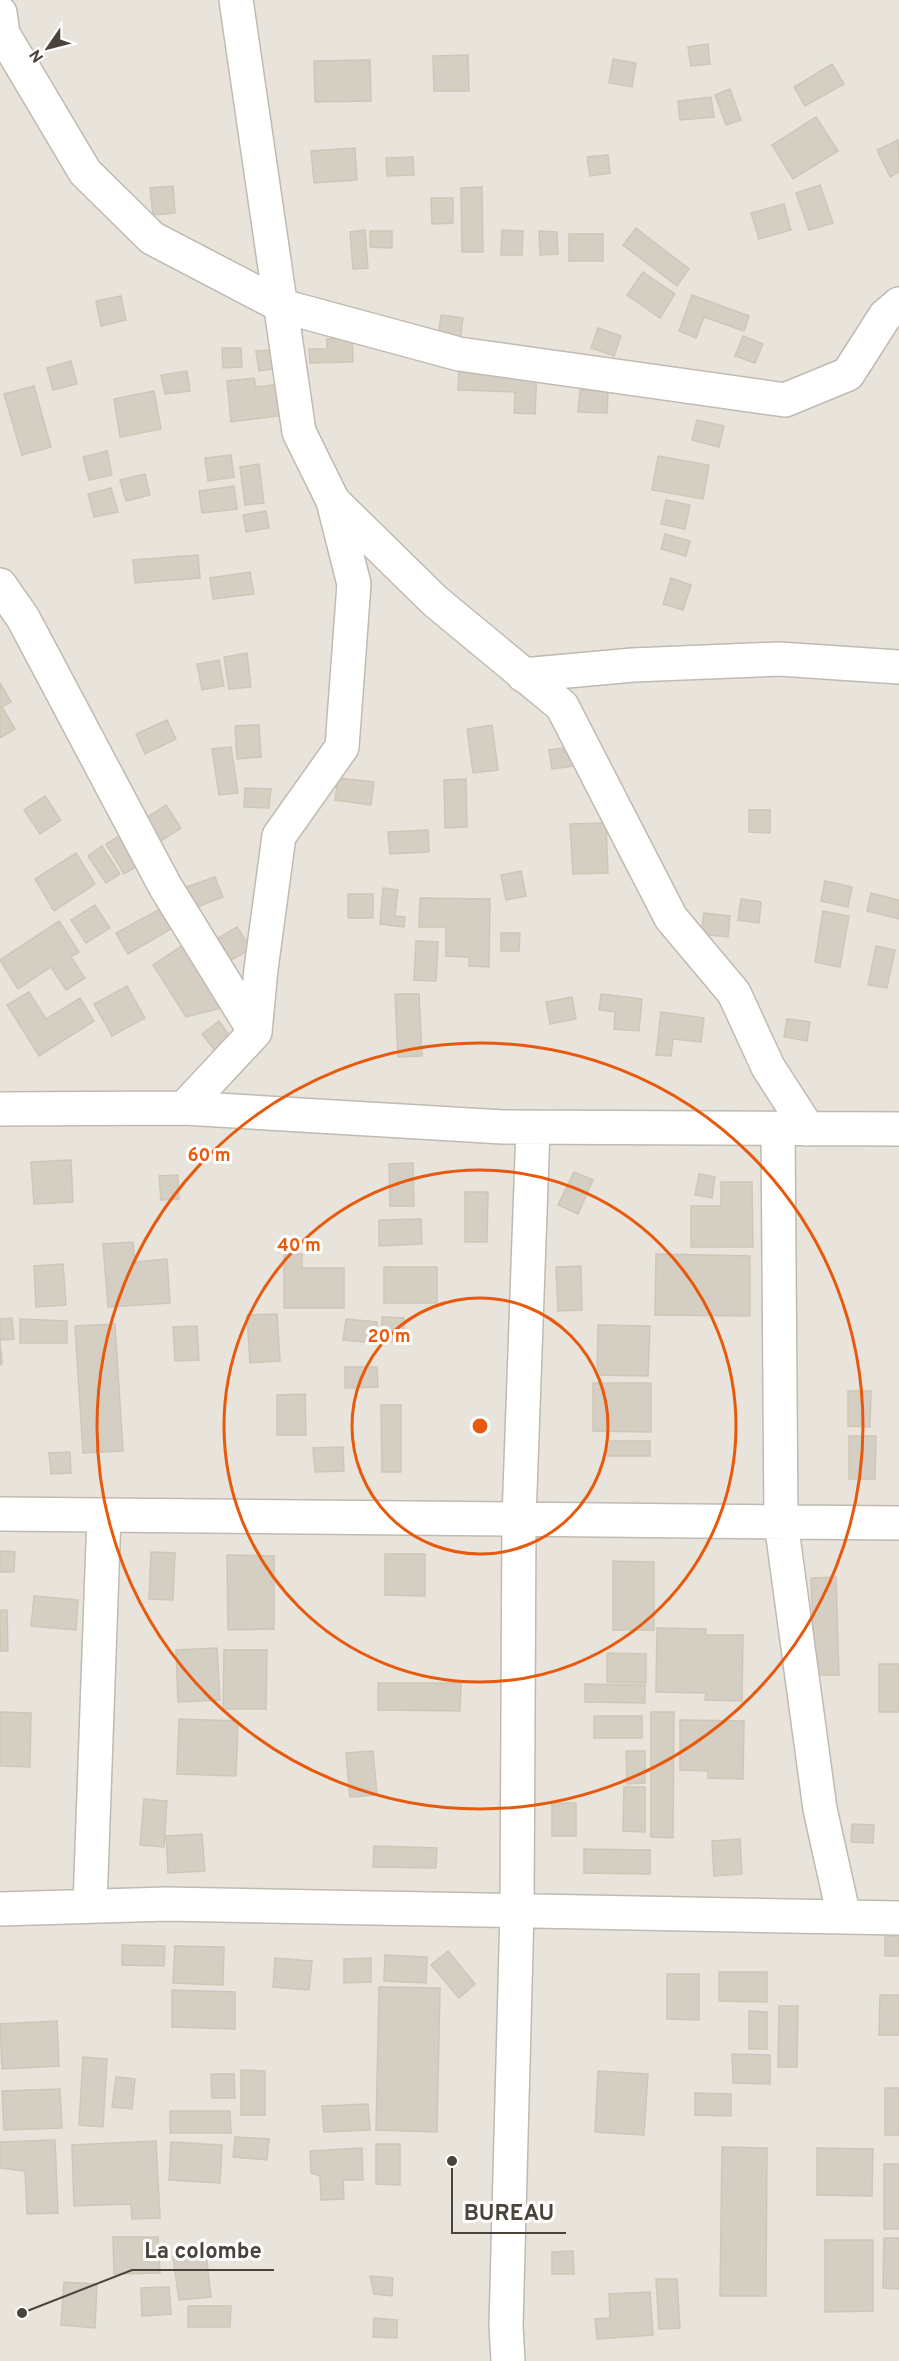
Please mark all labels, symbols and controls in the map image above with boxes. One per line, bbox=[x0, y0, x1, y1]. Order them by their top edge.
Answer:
north arrow bbox=[18, 18, 78, 78]
text: N bbox=[26, 45, 49, 66]
text: 60 m bbox=[187, 1145, 231, 1168]
text: 40 m bbox=[277, 1235, 321, 1258]
text: 20 m bbox=[367, 1326, 411, 1349]
centre of rings bbox=[470, 1416, 490, 1436]
callout: BUREAU bbox=[452, 2193, 566, 2233]
text: BUREAU bbox=[464, 2201, 554, 2228]
callout: La colombe bbox=[132, 2230, 274, 2270]
text: La colombe bbox=[144, 2239, 262, 2266]

